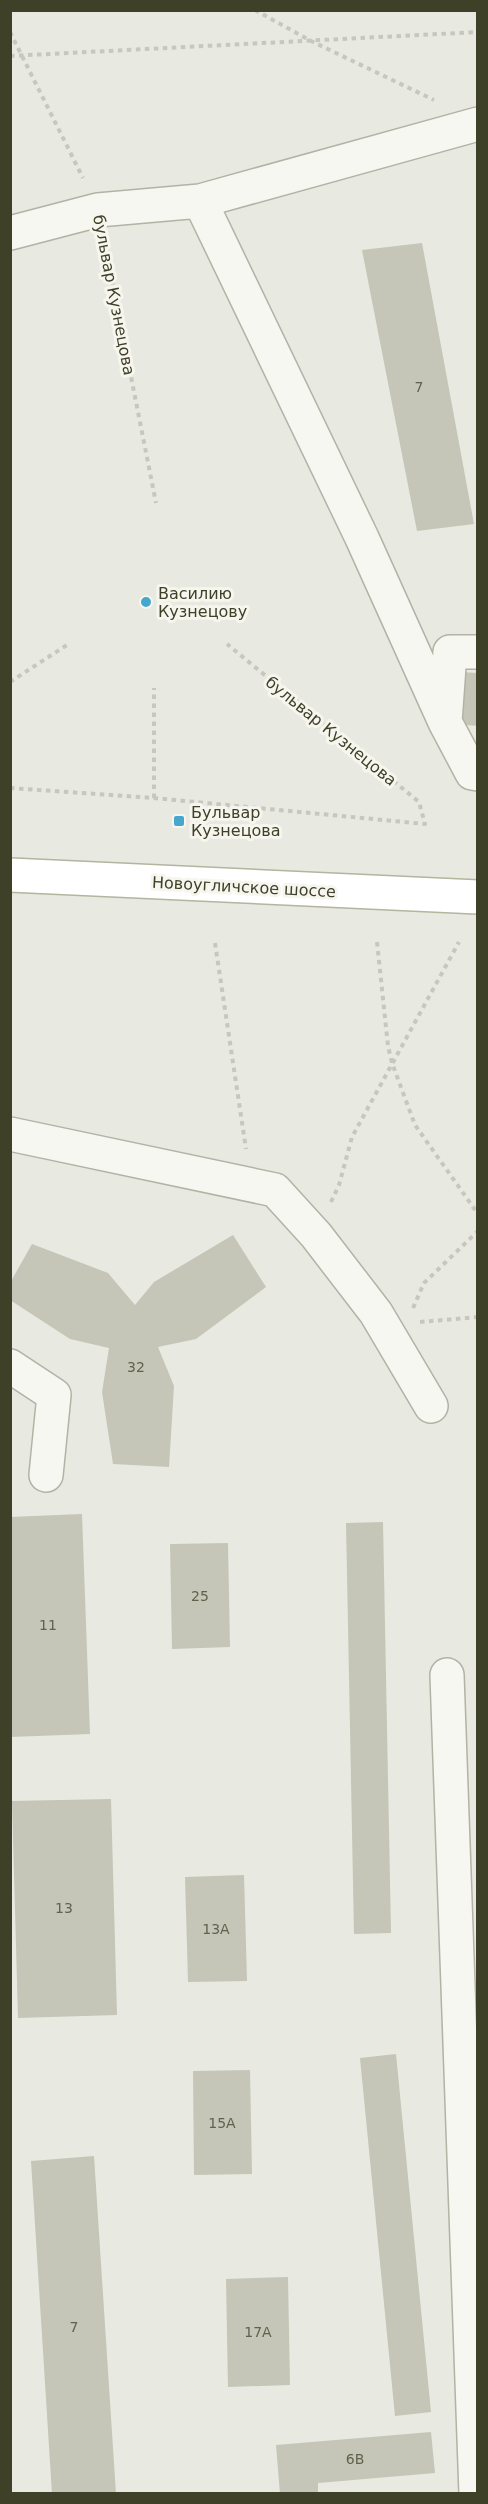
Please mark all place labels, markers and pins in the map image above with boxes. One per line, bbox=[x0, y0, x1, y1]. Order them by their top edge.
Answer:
place label: Василию Кузнецову bbox=[158, 584, 247, 621]
marker: Василию Кузнецову bbox=[139, 595, 153, 609]
place label: Бульвар Кузнецова bbox=[191, 803, 281, 840]
marker: Бульвар Кузнецова bbox=[172, 814, 186, 828]

